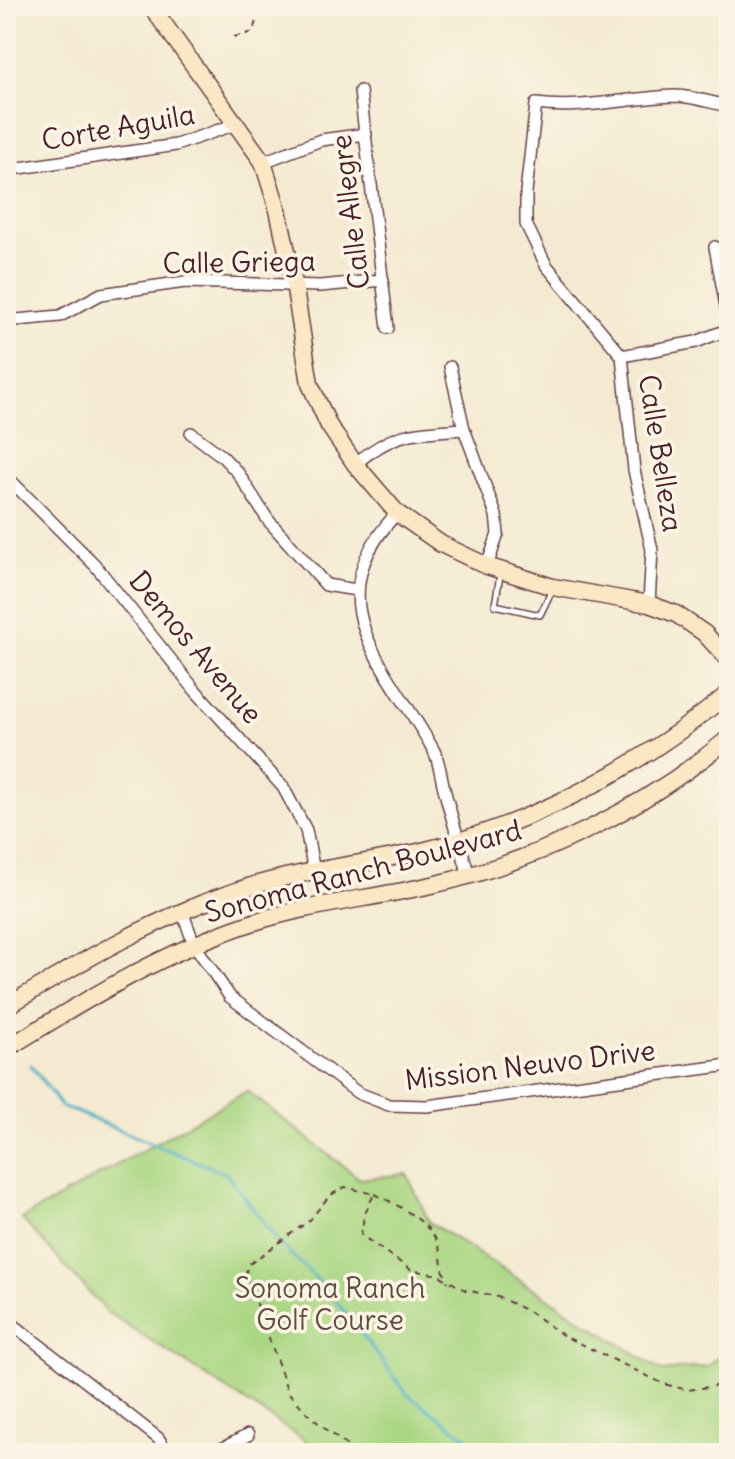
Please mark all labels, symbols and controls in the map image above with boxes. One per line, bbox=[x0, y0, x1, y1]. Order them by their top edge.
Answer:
street label: Corte Aguila bbox=[39, 96, 197, 158]
street label: Calle Allegre bbox=[323, 133, 377, 291]
street label: Calle Griega bbox=[162, 243, 316, 281]
street label: Calle Belleza bbox=[631, 372, 691, 534]
street label: Demos Avenue bbox=[122, 563, 270, 731]
street label: Sonoma Ranch Boulevard bbox=[201, 811, 525, 931]
street label: Mission Neuvo Drive bbox=[403, 1032, 657, 1098]
park label: Sonoma Ranch Golf Course bbox=[235, 1270, 425, 1338]

